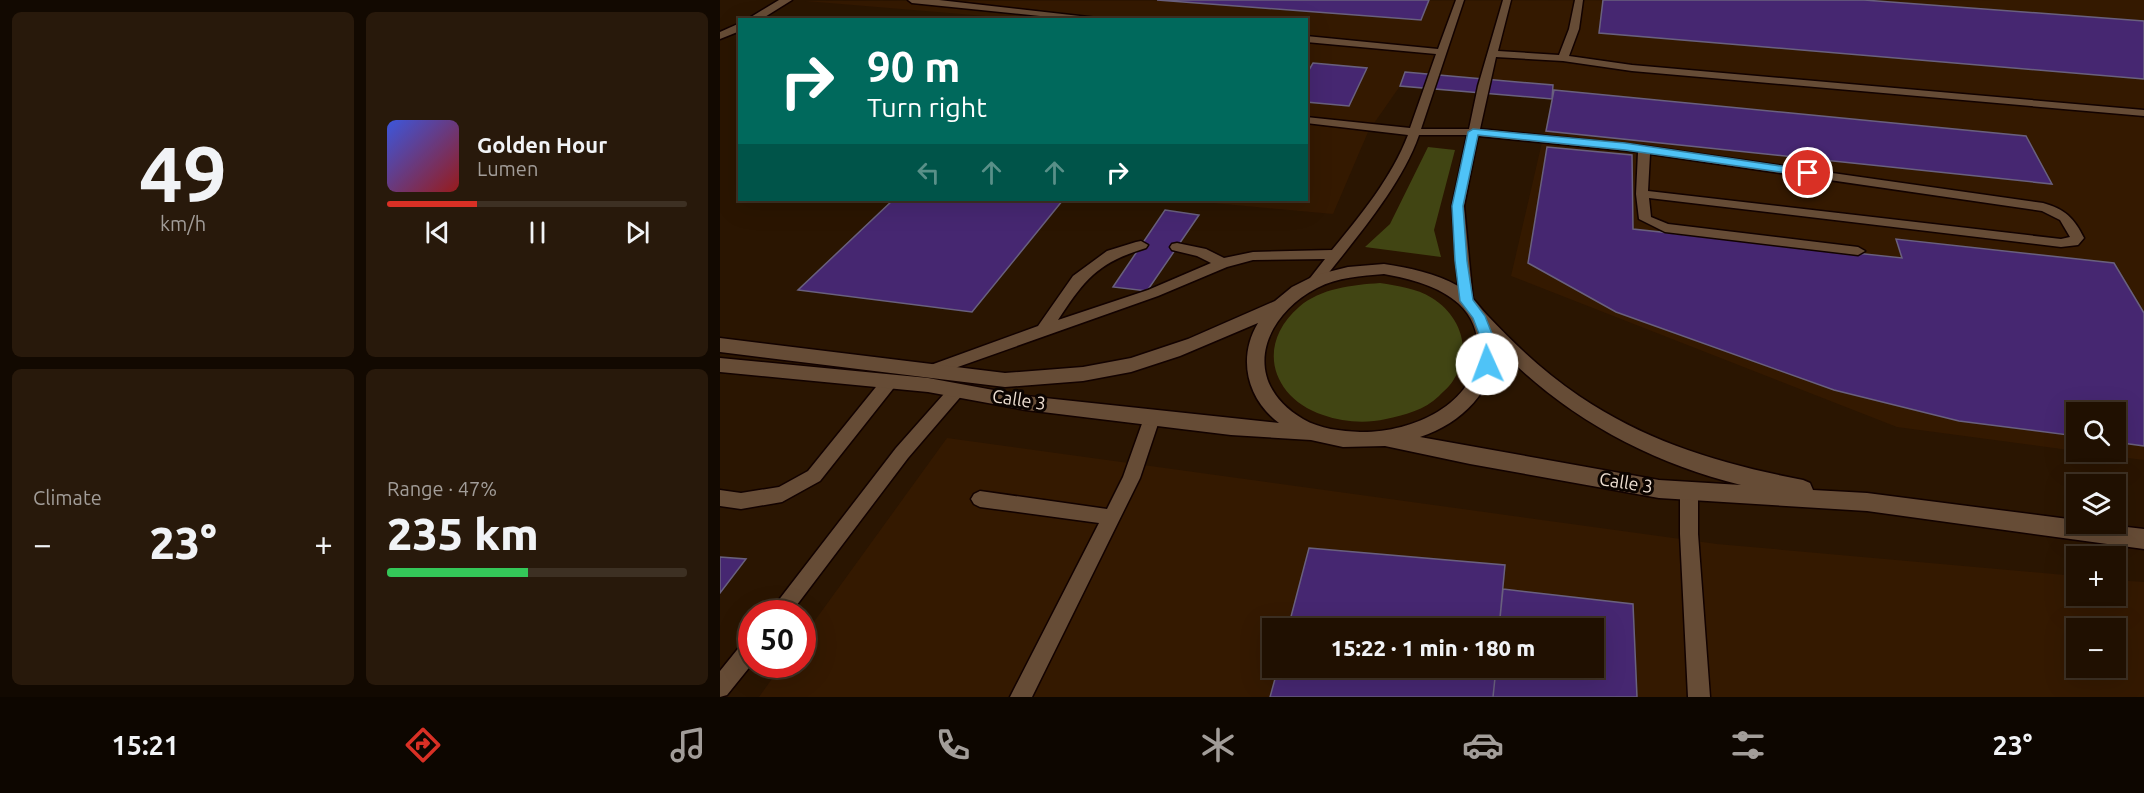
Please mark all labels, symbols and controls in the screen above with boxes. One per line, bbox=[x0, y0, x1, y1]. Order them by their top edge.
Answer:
icon: right bbox=[768, 42, 846, 120]
text: 90 m bbox=[867, 43, 961, 90]
text: Turn right bbox=[867, 92, 987, 122]
text: 49 bbox=[139, 129, 227, 217]
text: Golden Hour bbox=[477, 132, 607, 157]
pin bbox=[1782, 147, 1833, 198]
icon: left bbox=[912, 156, 945, 189]
icon: ahead bbox=[975, 156, 1008, 189]
icon: ahead bbox=[1038, 156, 1071, 189]
icon: right bbox=[1101, 156, 1134, 189]
icon: arrive bbox=[1791, 156, 1824, 189]
text: Lumen bbox=[477, 157, 538, 180]
text: km/h bbox=[160, 212, 206, 235]
icon: previous bbox=[421, 216, 454, 249]
icon: pause bbox=[521, 216, 554, 249]
icon: next bbox=[621, 216, 654, 249]
position arrow bbox=[1455, 332, 1519, 396]
street label: Calle 3 bbox=[991, 385, 1047, 413]
map controls bbox=[2066, 402, 2126, 678]
button: search bbox=[2066, 402, 2126, 462]
street label: Calle 3 bbox=[1598, 468, 1654, 496]
button: layers bbox=[2066, 474, 2126, 534]
text: Range · 47% bbox=[387, 477, 497, 500]
text: Climate bbox=[33, 486, 102, 509]
text: 235 km bbox=[387, 508, 539, 559]
text: 23° bbox=[149, 517, 217, 568]
text: − bbox=[33, 525, 52, 562]
text: + bbox=[314, 525, 333, 562]
button: + bbox=[2066, 546, 2126, 606]
speed limit sign: 50 bbox=[738, 600, 816, 678]
button: − bbox=[2066, 618, 2126, 678]
text: 15:22 · 1 min · 180 m bbox=[1331, 635, 1535, 660]
icon: directions bbox=[402, 724, 444, 766]
icon: music bbox=[667, 724, 709, 766]
icon: phone bbox=[932, 724, 974, 766]
icon: climate bbox=[1197, 724, 1239, 766]
icon: car bbox=[1462, 724, 1504, 766]
icon: filters bbox=[1727, 724, 1769, 766]
text: 15:21 bbox=[112, 730, 179, 760]
text: 23° bbox=[1992, 730, 2032, 760]

